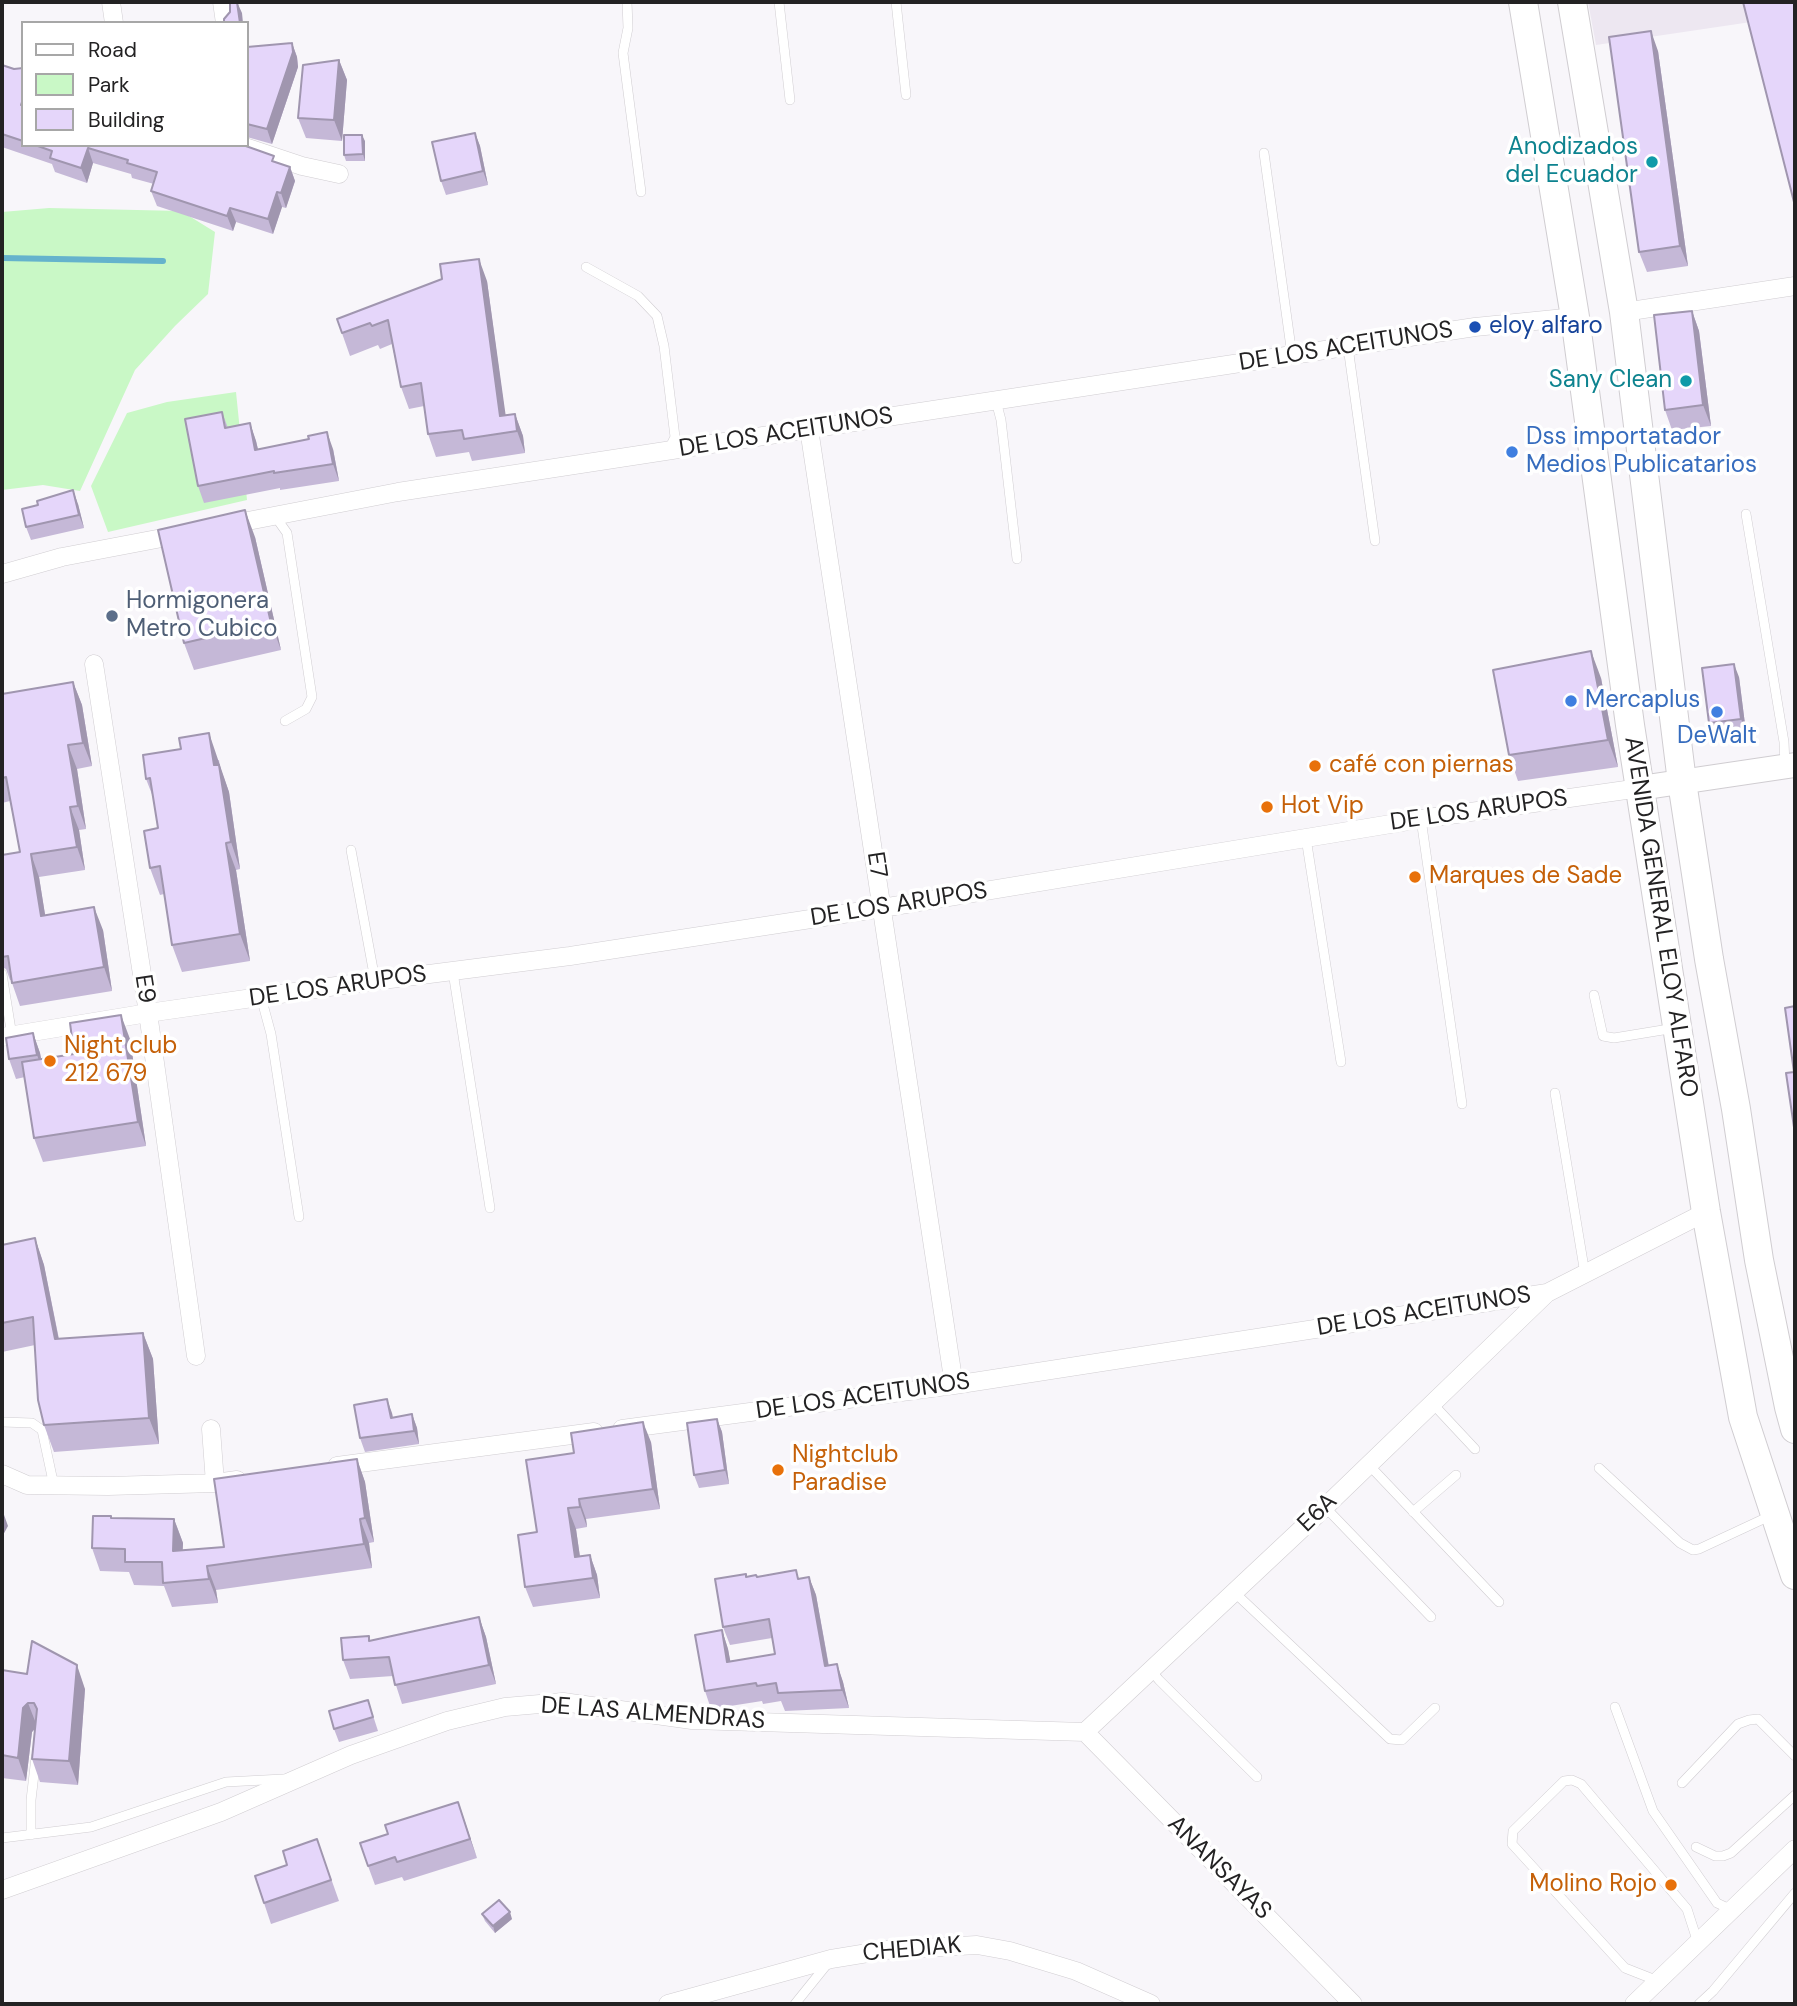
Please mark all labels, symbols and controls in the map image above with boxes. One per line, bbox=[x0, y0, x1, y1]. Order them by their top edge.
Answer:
legend bbox=[21, 21, 248, 147]
text: Road bbox=[88, 36, 137, 64]
text: Park bbox=[88, 71, 129, 99]
text: Building bbox=[88, 106, 164, 134]
place label: Anodizados del Ecuador bbox=[1505, 134, 1638, 190]
marker: Anodizados del Ecuador bbox=[1644, 154, 1660, 170]
place label: eloy alfaro bbox=[1489, 313, 1603, 341]
street label: DE LOS ACEITUNOS bbox=[1237, 316, 1455, 378]
marker: eloy alfaro bbox=[1467, 319, 1483, 335]
place label: Sany Clean bbox=[1549, 367, 1672, 395]
marker: Sany Clean bbox=[1678, 373, 1694, 389]
street label: DE LOS ACEITUNOS bbox=[677, 402, 895, 464]
place label: Dss importatador Medios Publicatarios bbox=[1526, 424, 1757, 480]
marker: Dss importatador Medios Publicatarios bbox=[1504, 444, 1520, 460]
place label: Hormigonera Metro Cubico bbox=[126, 588, 278, 644]
marker: Hormigonera Metro Cubico bbox=[104, 608, 120, 624]
place label: Mercaplus bbox=[1585, 687, 1700, 715]
marker: Mercaplus bbox=[1563, 693, 1579, 709]
marker: DeWalt bbox=[1709, 704, 1725, 720]
place label: DeWalt bbox=[1677, 723, 1757, 751]
street label: AVENIDA GENERAL ELOY ALFARO bbox=[1617, 734, 1703, 1100]
place label: café con piernas bbox=[1329, 752, 1514, 780]
marker: café con piernas bbox=[1307, 758, 1323, 774]
street label: DE LOS ARUPOS bbox=[1388, 784, 1570, 838]
place label: Hot Vip bbox=[1281, 793, 1364, 821]
marker: Hot Vip bbox=[1259, 799, 1275, 815]
street label: E7 bbox=[860, 850, 892, 880]
place label: Marques de Sade bbox=[1429, 863, 1622, 891]
marker: Marques de Sade bbox=[1407, 869, 1423, 885]
street label: DE LOS ARUPOS bbox=[808, 877, 990, 933]
street label: DE LOS ARUPOS bbox=[247, 960, 429, 1014]
street label: E9 bbox=[128, 973, 160, 1005]
place label: Night club 212 679 bbox=[64, 1033, 177, 1089]
marker: Night club 212 679 bbox=[42, 1053, 58, 1069]
street label: DE LOS ACEITUNOS bbox=[1315, 1281, 1533, 1343]
street label: DE LOS ACEITUNOS bbox=[754, 1368, 972, 1426]
place label: Nightclub Paradise bbox=[792, 1442, 898, 1498]
marker: Nightclub Paradise bbox=[770, 1462, 786, 1478]
street label: E6A bbox=[1292, 1487, 1344, 1539]
street label: DE LAS ALMENDRAS bbox=[540, 1692, 766, 1736]
street label: ANANSAYAS bbox=[1161, 1810, 1277, 1926]
place label: Molino Rojo bbox=[1529, 1871, 1657, 1899]
marker: Molino Rojo bbox=[1663, 1877, 1679, 1893]
street label: CHEDIAK bbox=[861, 1931, 963, 1969]

